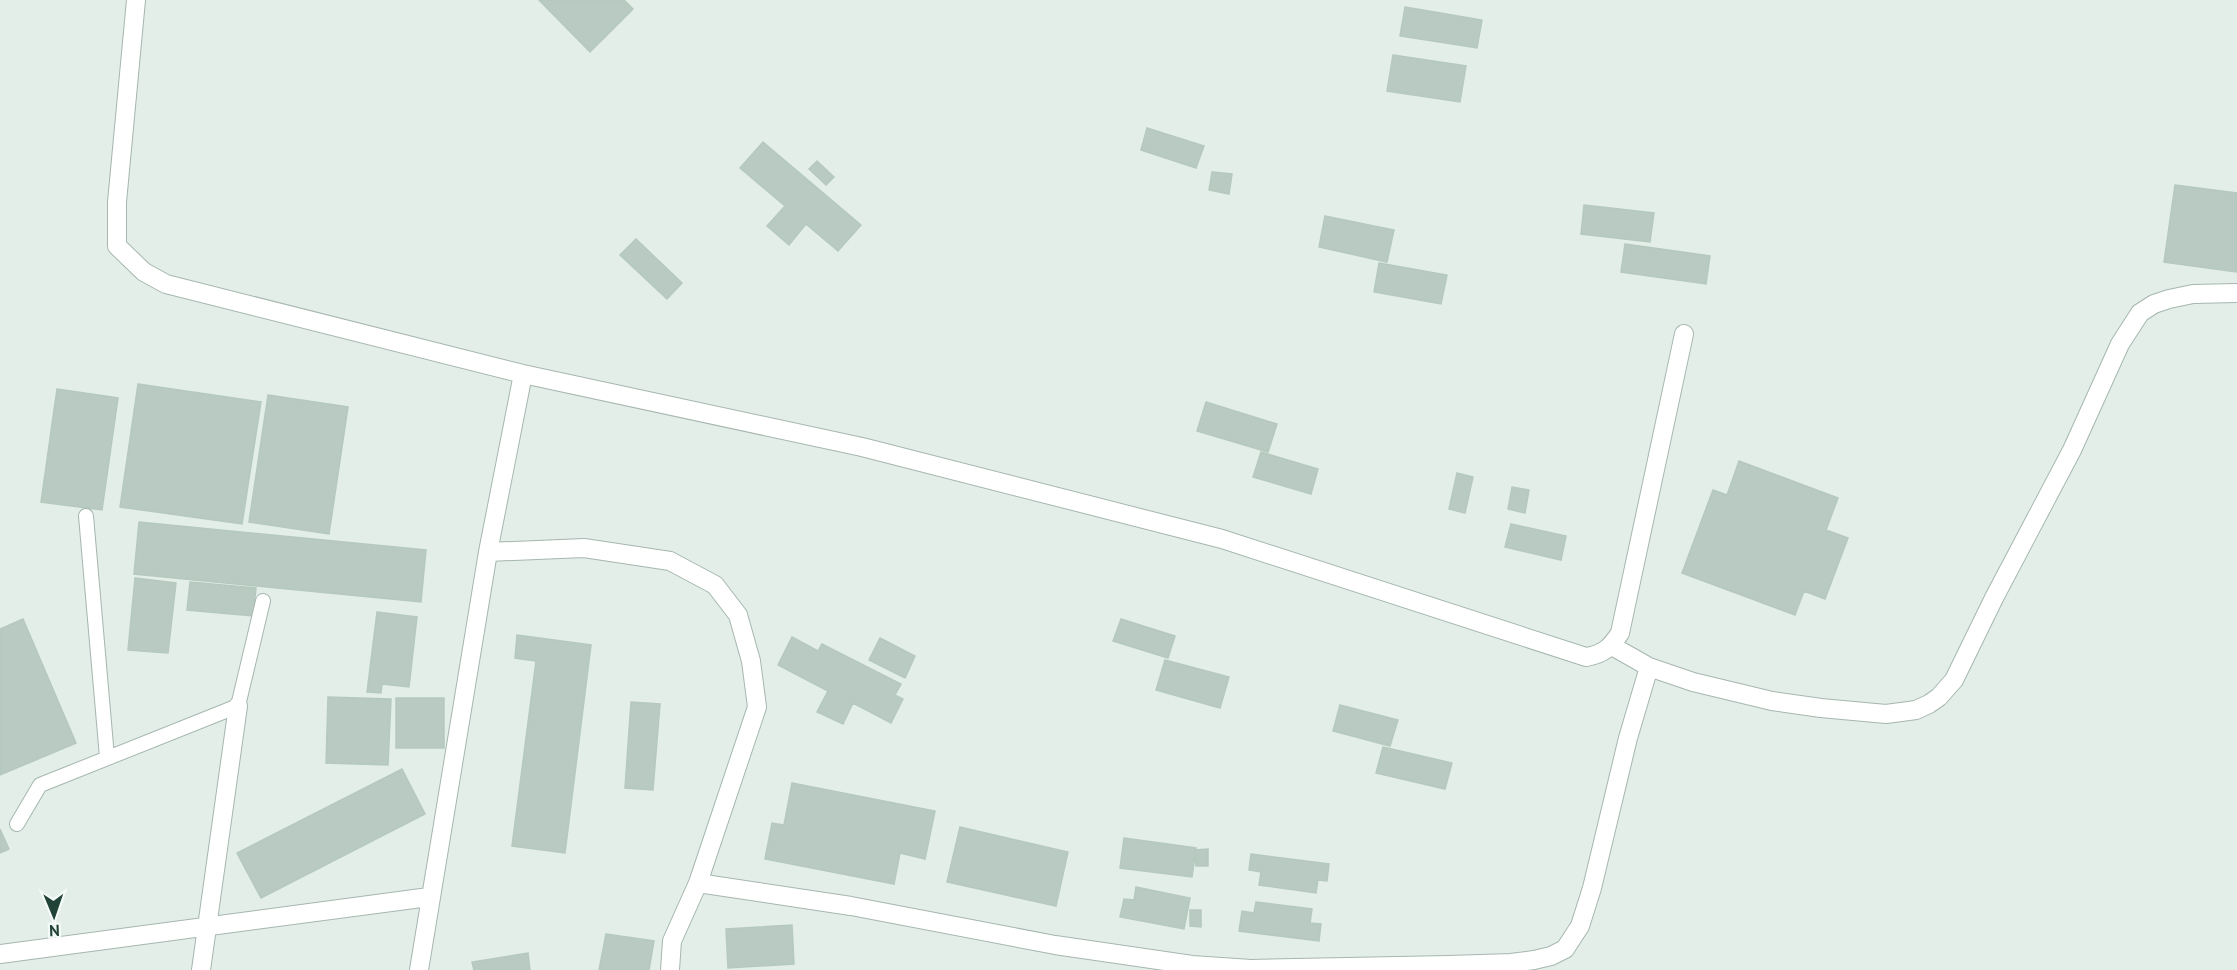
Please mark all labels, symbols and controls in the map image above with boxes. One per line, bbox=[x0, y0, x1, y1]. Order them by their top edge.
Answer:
north arrow bbox=[24, 886, 84, 946]
text: N bbox=[49, 921, 60, 941]

